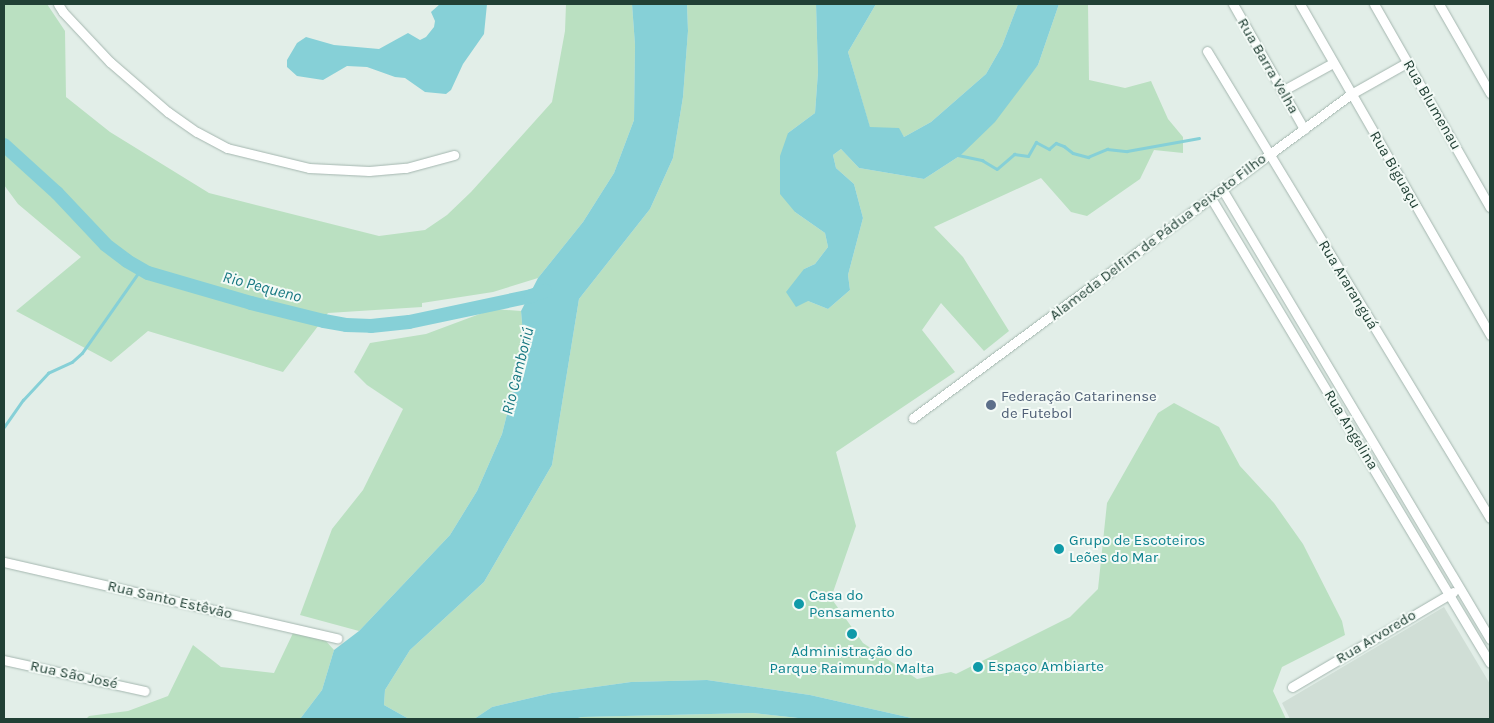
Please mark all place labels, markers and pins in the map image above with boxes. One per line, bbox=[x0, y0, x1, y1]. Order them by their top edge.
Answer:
place label: Federação Catarinense de Futebol bbox=[1001, 387, 1157, 422]
marker: Federação Catarinense de Futebol bbox=[985, 399, 997, 411]
place label: Grupo de Escoteiros Leões do Mar bbox=[1069, 531, 1205, 566]
marker: Grupo de Escoteiros Leões do Mar bbox=[1053, 543, 1065, 555]
place label: Casa do Pensamento bbox=[809, 586, 895, 621]
marker: Casa do Pensamento bbox=[793, 598, 805, 610]
marker: Administração do Parque Raimundo Malta bbox=[846, 628, 858, 640]
place label: Administração do Parque Raimundo Malta bbox=[770, 642, 934, 677]
place label: Espaço Ambiarte bbox=[988, 658, 1104, 676]
marker: Espaço Ambiarte bbox=[972, 661, 984, 673]

